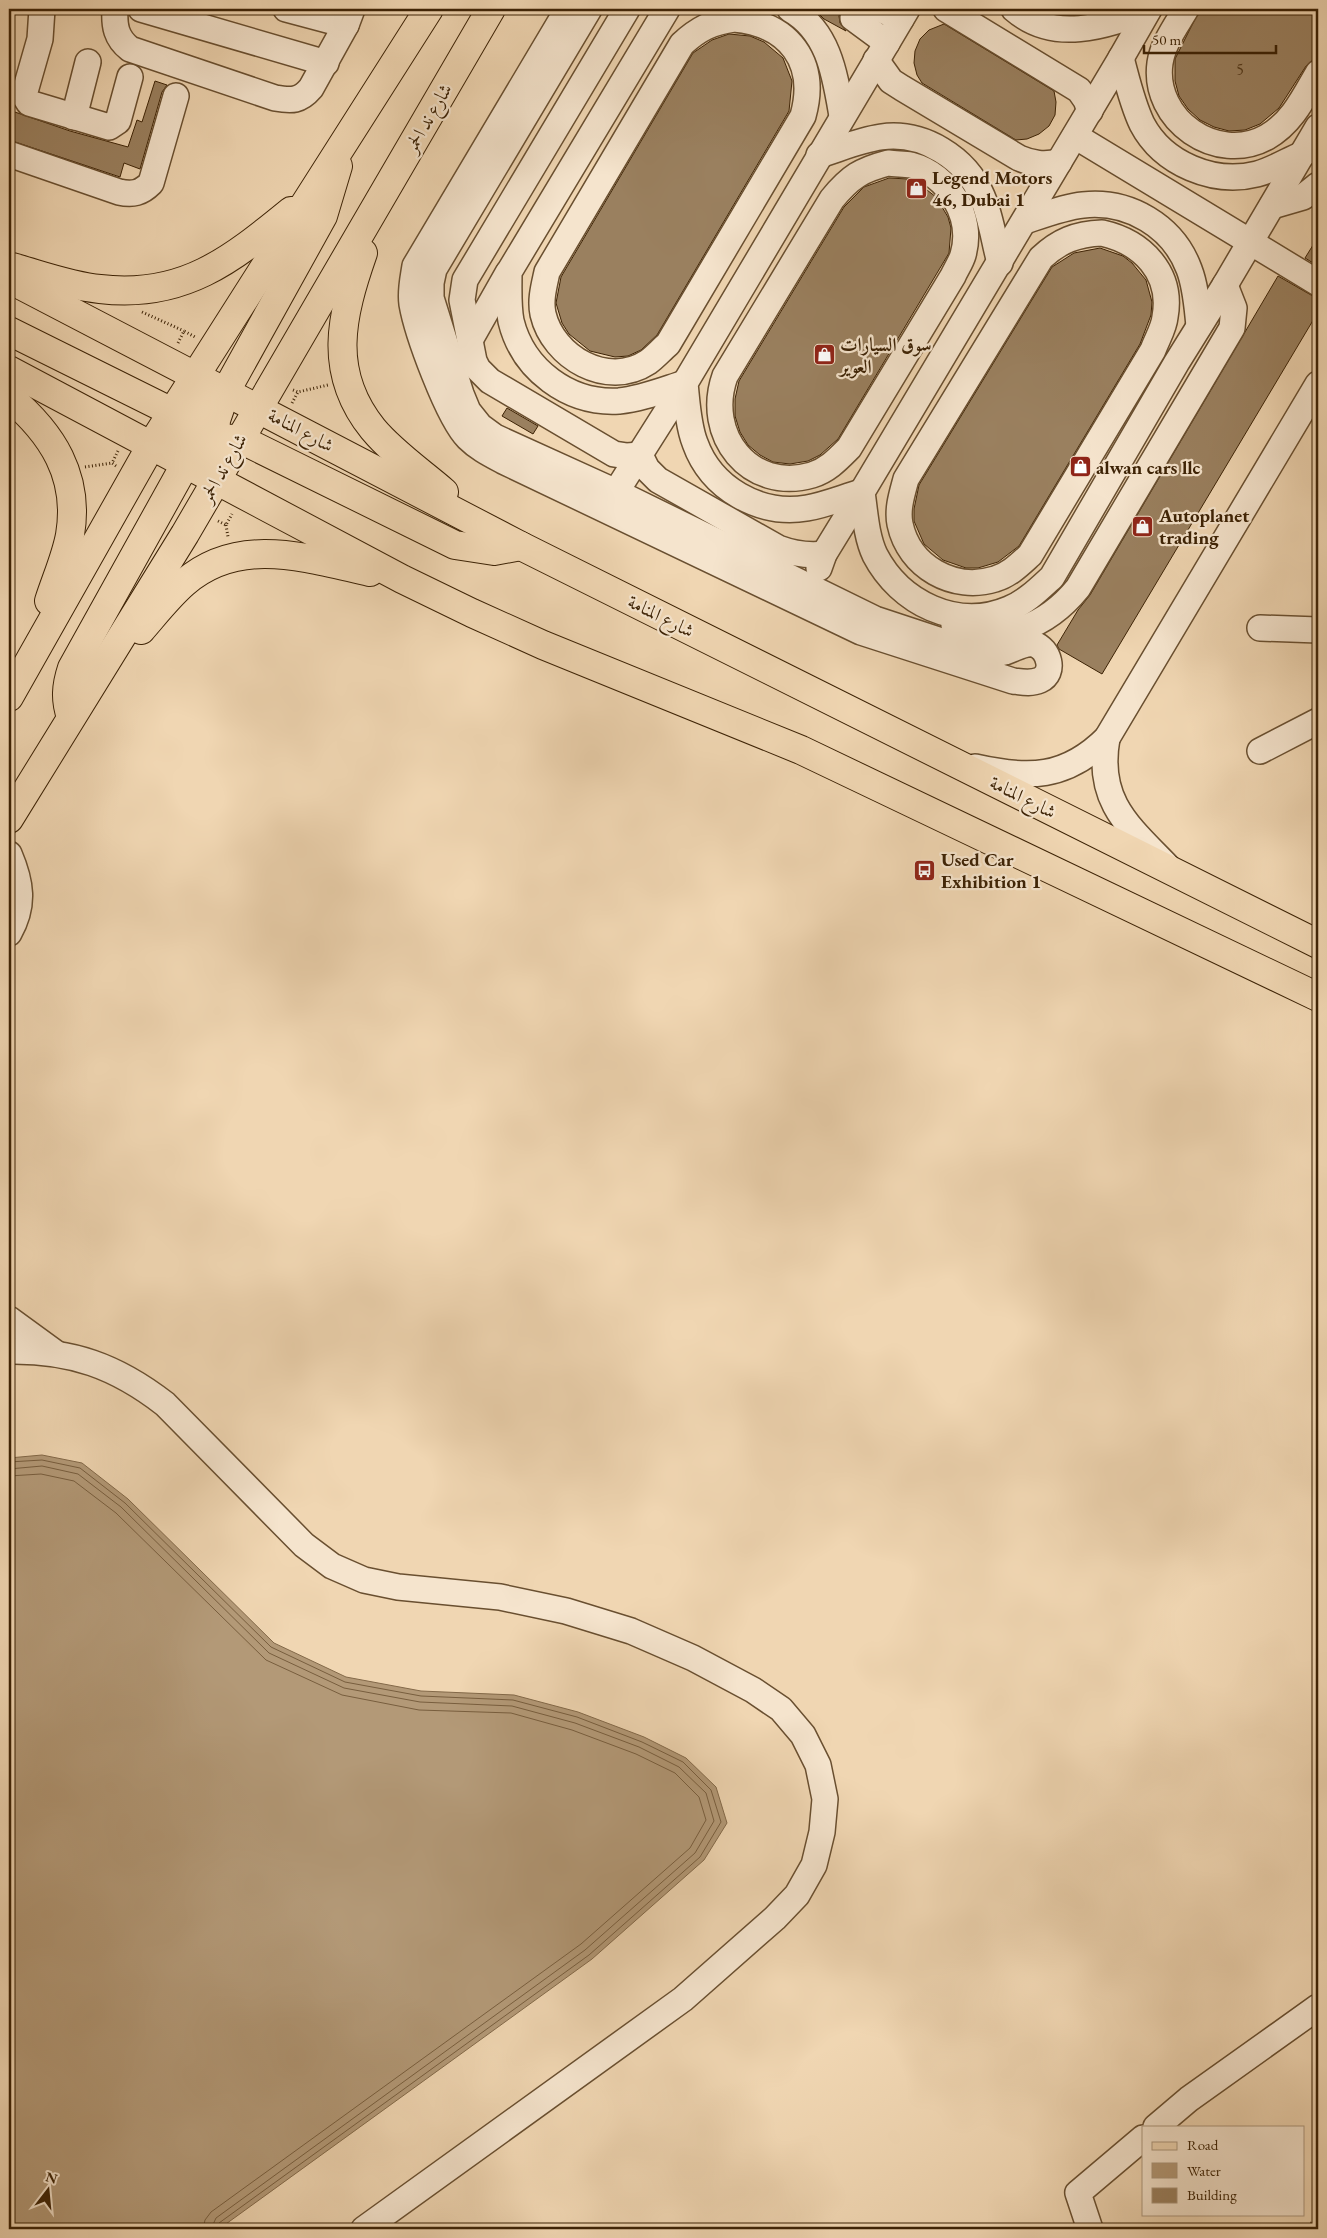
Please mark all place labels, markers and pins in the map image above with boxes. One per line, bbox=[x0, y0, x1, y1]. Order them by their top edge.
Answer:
place label: Legend Motors 46, Dubai 1 bbox=[932, 165, 1052, 212]
shop icon: Legend Motors 46, Dubai 1 bbox=[904, 176, 928, 200]
place label: سوق السيارات العوير bbox=[838, 332, 931, 379]
shop icon: سوق السيارات العوير bbox=[812, 343, 836, 367]
shop icon: alwan cars llc bbox=[1068, 455, 1092, 479]
place label: alwan cars llc bbox=[1096, 455, 1200, 480]
place label: Autoplanet trading bbox=[1158, 503, 1249, 550]
shop icon: Autoplanet trading bbox=[1131, 514, 1155, 538]
place label: Used Car Exhibition 1 bbox=[941, 847, 1041, 894]
bus stop icon: Used Car Exhibition 1 bbox=[913, 858, 937, 882]

